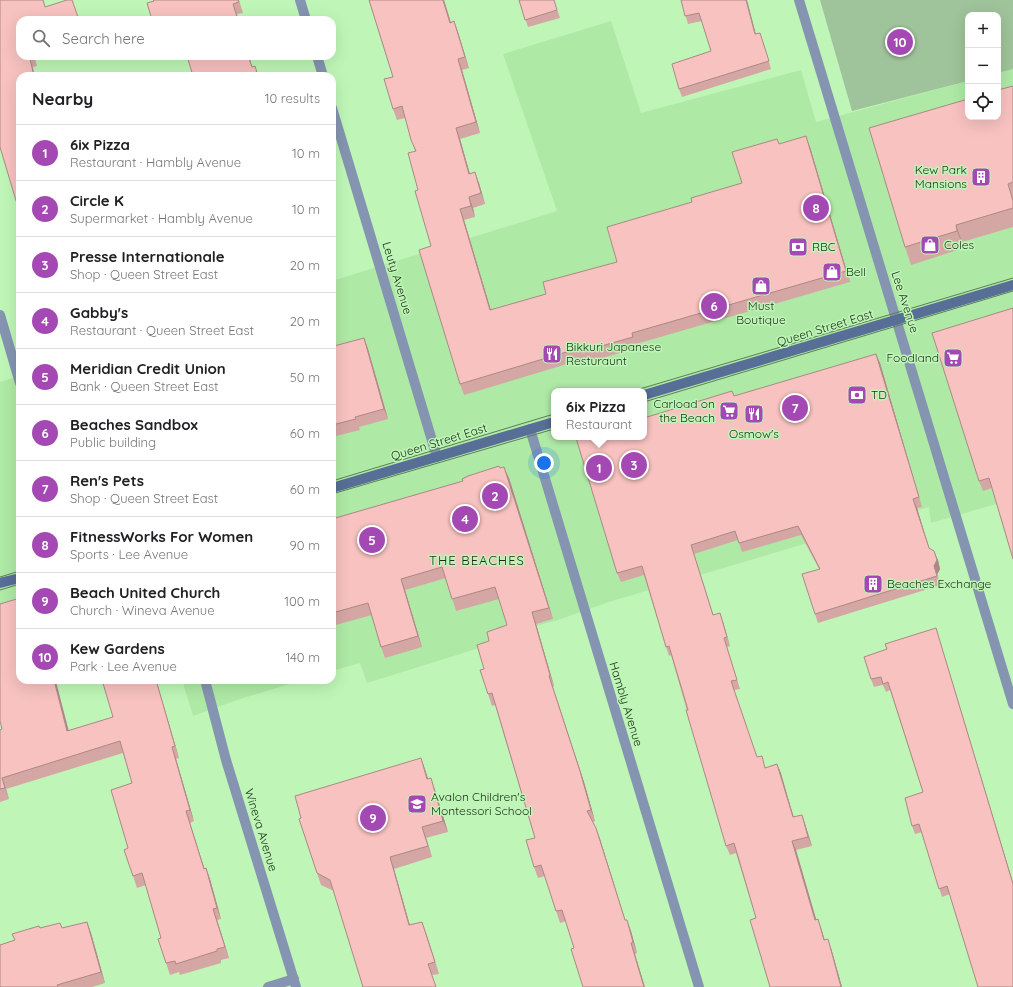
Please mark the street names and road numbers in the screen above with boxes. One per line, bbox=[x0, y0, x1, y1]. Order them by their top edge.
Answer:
street label: Leuty Avenue bbox=[379, 240, 416, 316]
street label: Lee Avenue bbox=[888, 269, 923, 335]
street label: Queen Street East bbox=[775, 306, 875, 349]
street label: Queen Street East bbox=[389, 420, 489, 463]
street label: Hambly Avenue bbox=[606, 660, 647, 748]
street label: Wineva Avenue bbox=[242, 787, 281, 873]

